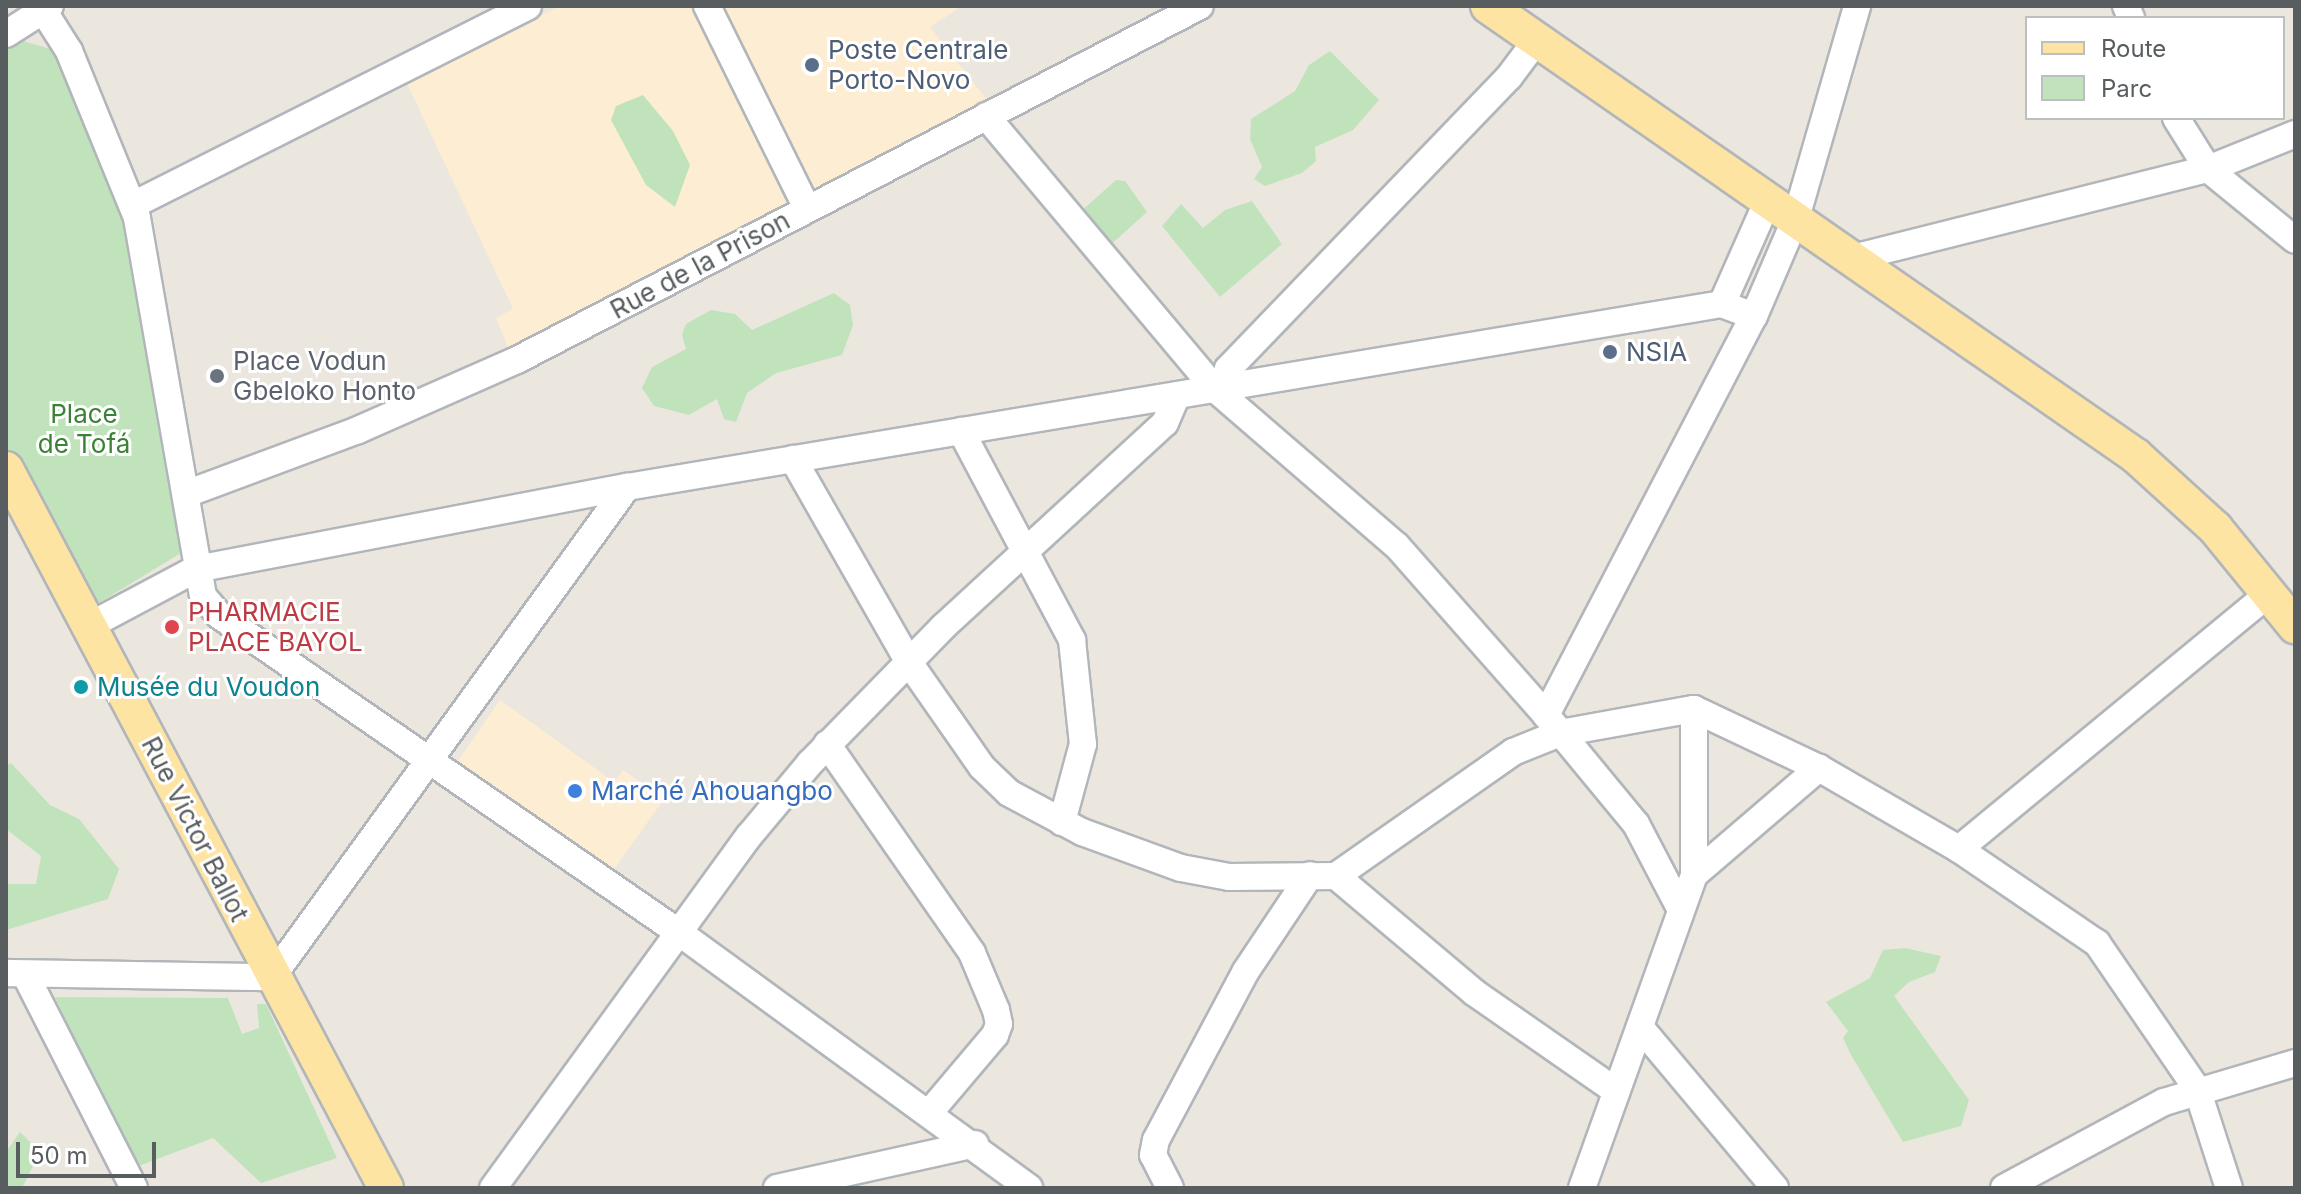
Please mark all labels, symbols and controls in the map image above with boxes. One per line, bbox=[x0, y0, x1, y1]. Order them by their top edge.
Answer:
legend bbox=[2025, 16, 2285, 120]
place label: Poste Centrale Porto-Novo bbox=[828, 34, 1008, 96]
text: Route bbox=[2101, 34, 2166, 63]
marker: Poste Centrale Porto-Novo bbox=[803, 56, 821, 74]
text: Parc bbox=[2101, 74, 2152, 103]
street label: Rue de la Prison bbox=[605, 205, 795, 325]
place label: NSIA bbox=[1626, 336, 1687, 368]
marker: NSIA bbox=[1601, 343, 1619, 361]
place label: Place Vodun Gbeloko Honto bbox=[233, 345, 416, 406]
marker: Place Vodun Gbeloko Honto bbox=[208, 367, 226, 385]
park label: Place de Tofá bbox=[38, 398, 130, 460]
place label: PHARMACIE PLACE BAYOL bbox=[188, 596, 363, 658]
marker: PHARMACIE PLACE BAYOL bbox=[163, 618, 181, 636]
place label: Musée du Voudon bbox=[97, 671, 320, 703]
marker: Musée du Voudon bbox=[72, 678, 90, 696]
street label: Rue Victor Ballot bbox=[135, 732, 255, 926]
place label: Marché Ahouangbo bbox=[591, 775, 833, 807]
marker: Marché Ahouangbo bbox=[566, 782, 584, 800]
scale bar bbox=[20, 1126, 160, 1176]
text: 50 m bbox=[30, 1141, 88, 1170]

